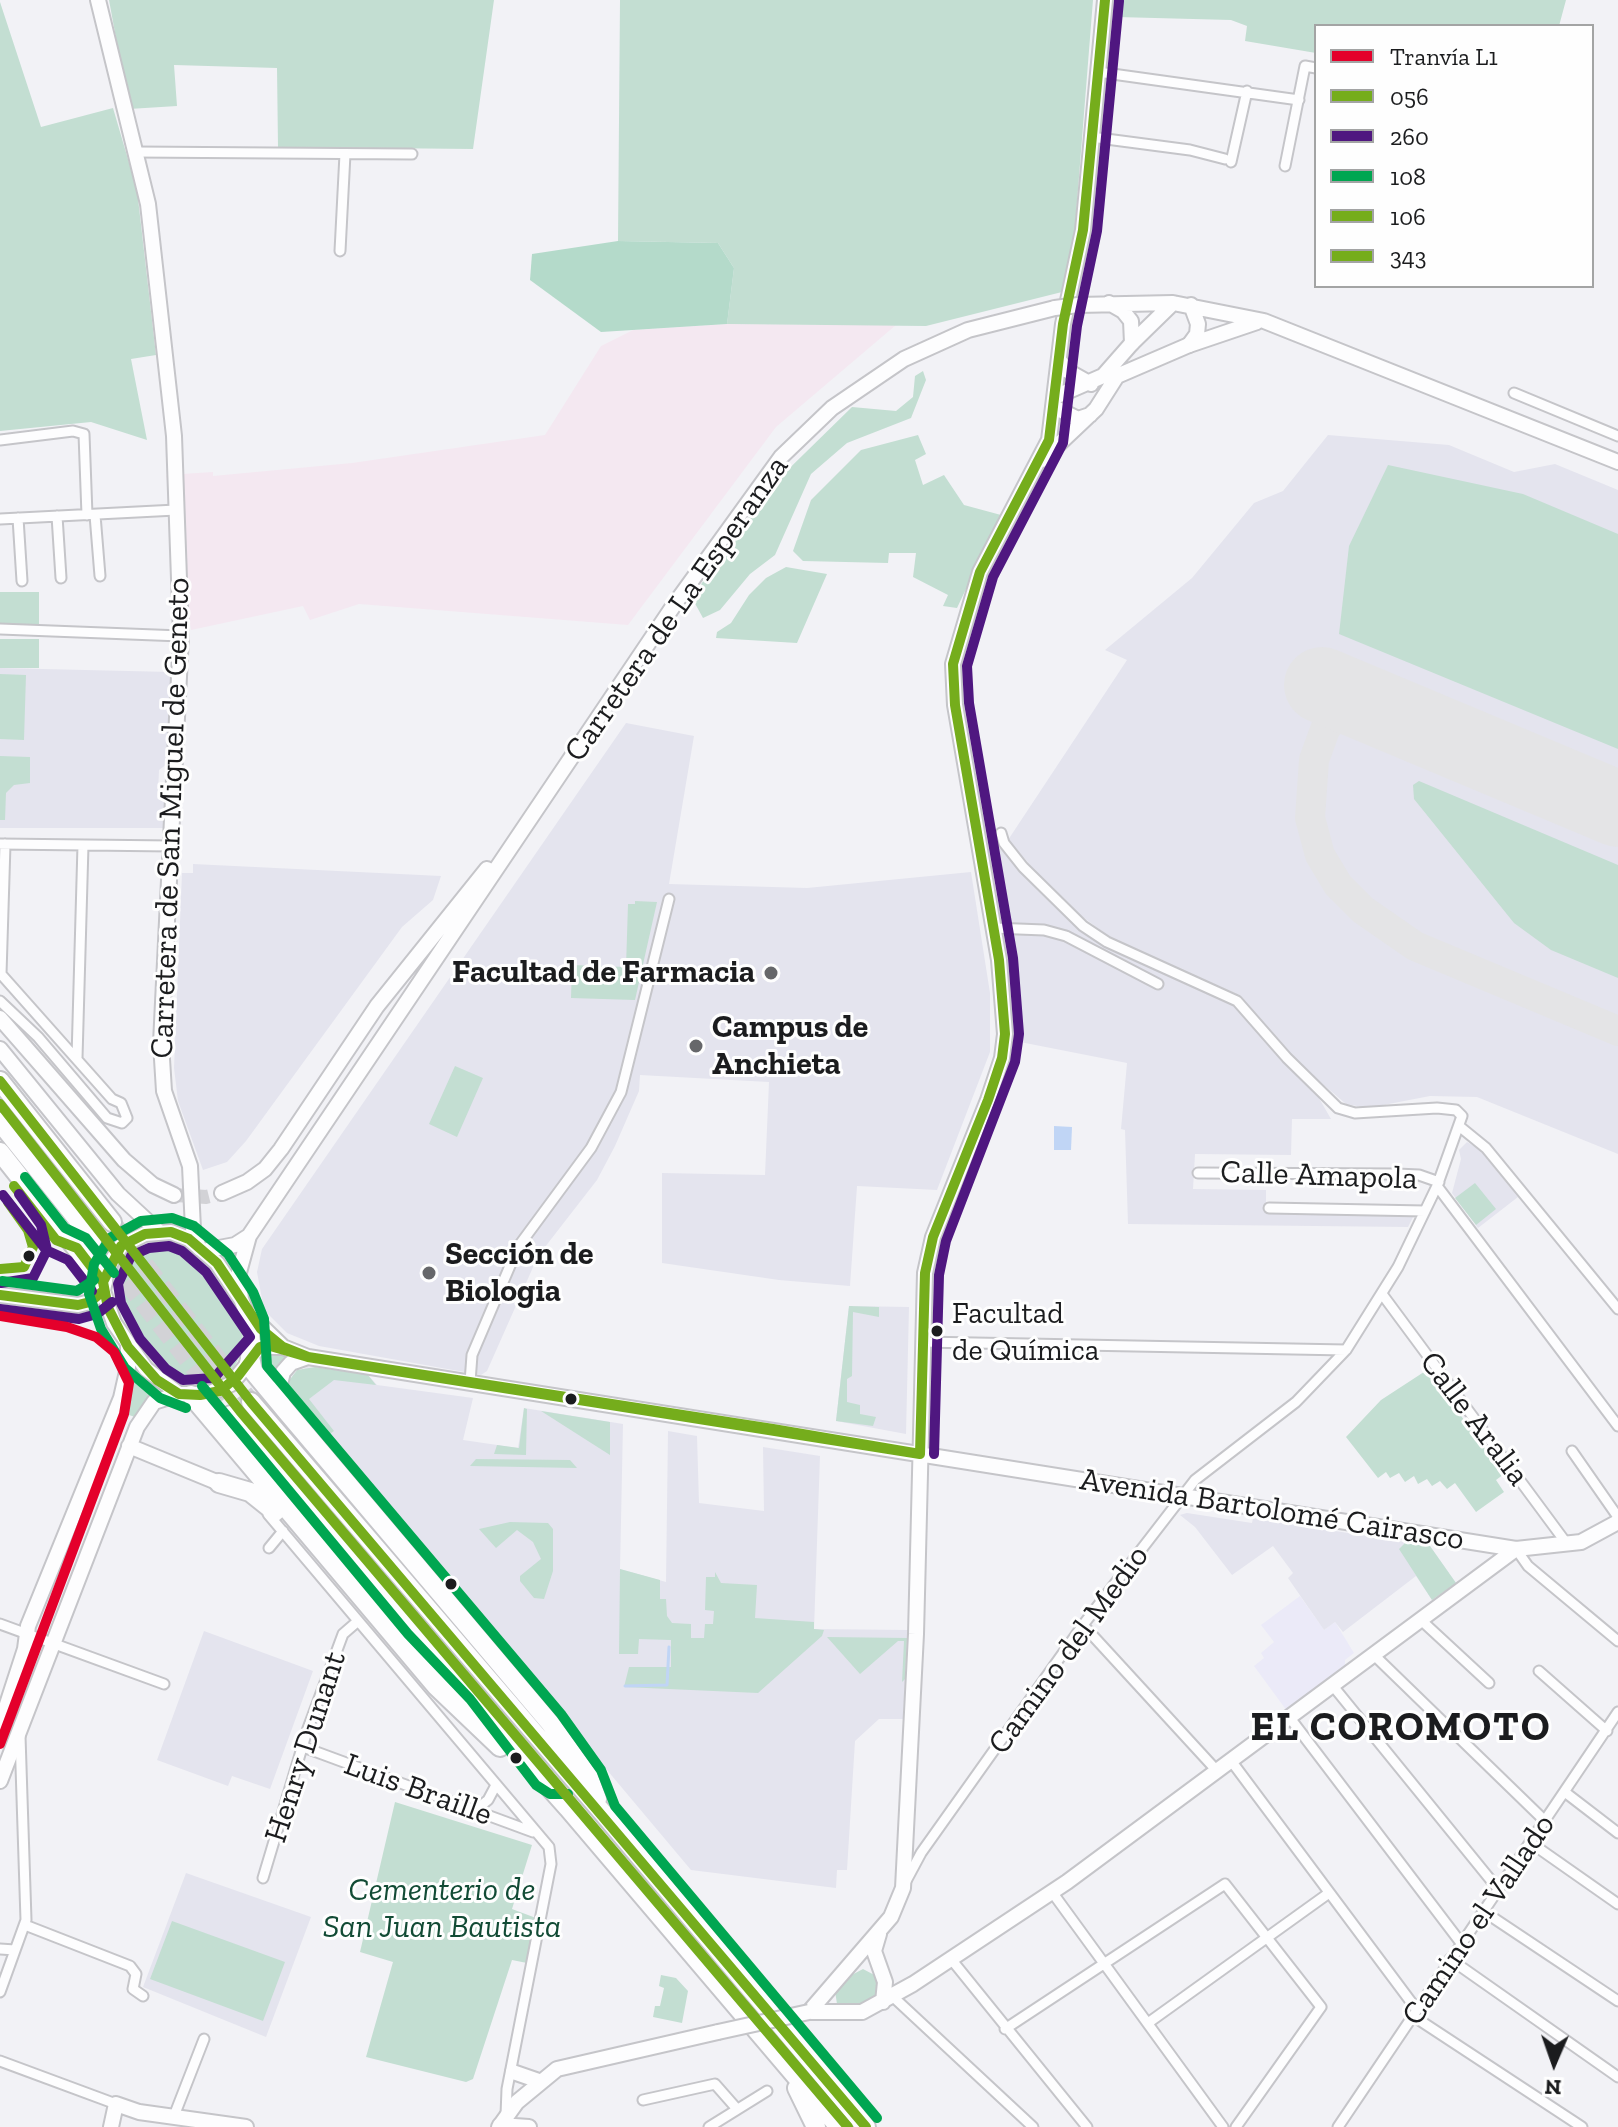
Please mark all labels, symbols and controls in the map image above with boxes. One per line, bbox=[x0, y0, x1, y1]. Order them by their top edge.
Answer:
legend bbox=[1314, 24, 1594, 288]
text: Tranvía L1 bbox=[1390, 42, 1498, 71]
text: 056 bbox=[1390, 82, 1429, 111]
text: 260 bbox=[1390, 122, 1429, 151]
text: 108 bbox=[1390, 162, 1426, 191]
text: 106 bbox=[1390, 202, 1426, 231]
text: 343 bbox=[1390, 242, 1426, 271]
street label: Carretera de La Esperanza bbox=[557, 449, 797, 769]
street label: Carretera de San Miguel de Geneto bbox=[143, 577, 199, 1059]
place label: Facultad de Farmacia bbox=[452, 954, 755, 992]
marker: Facultad de Farmacia bbox=[762, 964, 780, 982]
place label: Campus de Anchieta bbox=[712, 1009, 868, 1084]
marker: Campus de Anchieta bbox=[687, 1037, 705, 1055]
street label: Calle Amapola bbox=[1220, 1153, 1418, 1199]
place label: Sección de Biologia bbox=[445, 1236, 593, 1311]
unlabelled marker bbox=[21, 1248, 37, 1264]
marker: Sección de Biologia bbox=[420, 1264, 438, 1282]
place label: Facultad de Química bbox=[952, 1296, 1099, 1366]
marker: Facultad de Química bbox=[929, 1323, 945, 1339]
street label: Calle Aralia bbox=[1411, 1344, 1537, 1494]
unlabelled marker bbox=[563, 1391, 579, 1407]
street label: Avenida Bartolomé Cairasco bbox=[1077, 1461, 1467, 1559]
street label: Camino del Medio bbox=[980, 1538, 1158, 1762]
unlabelled marker bbox=[443, 1576, 459, 1592]
street label: Henry Dunant bbox=[257, 1647, 355, 1847]
district label: EL COROMOTO bbox=[1250, 1705, 1552, 1753]
street label: Luis Braille bbox=[339, 1746, 497, 1834]
unlabelled marker bbox=[508, 1750, 524, 1766]
street label: Camino el Vallado bbox=[1394, 1807, 1564, 2033]
park label: Cementerio de San Juan Bautista bbox=[323, 1872, 561, 1947]
north arrow bbox=[1514, 2023, 1594, 2103]
text: N bbox=[1544, 2074, 1562, 2101]

